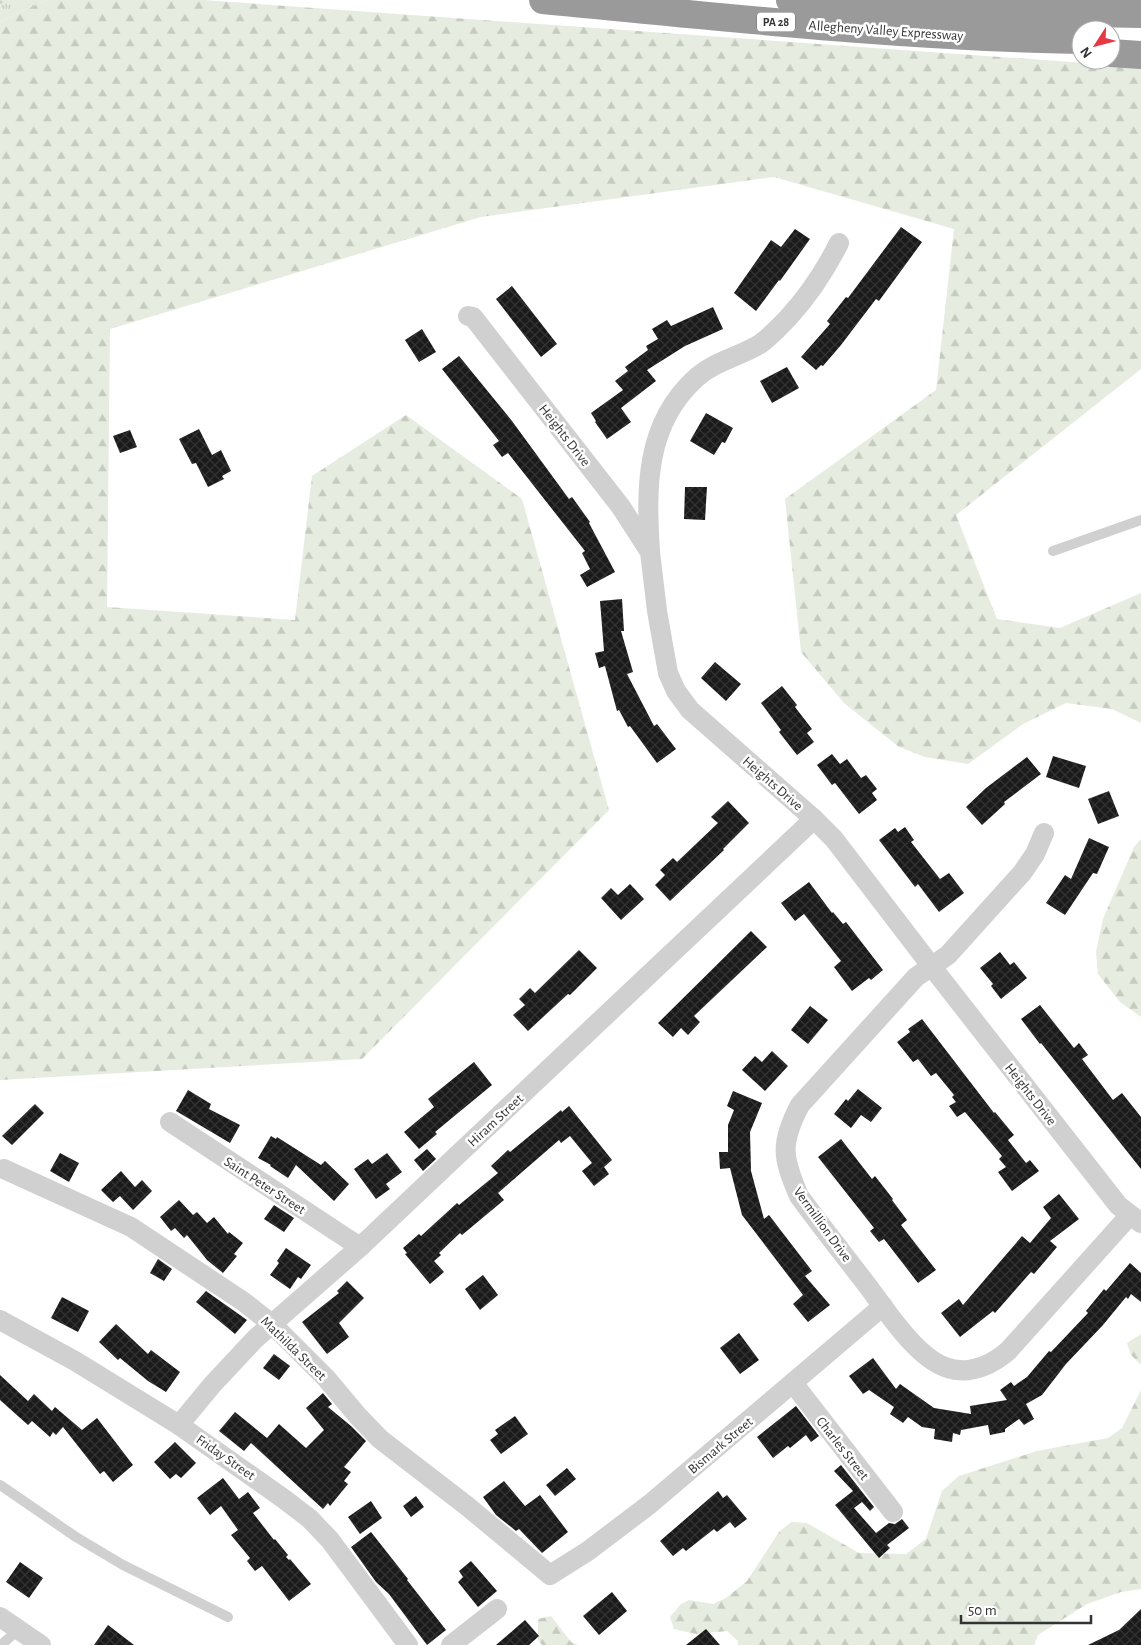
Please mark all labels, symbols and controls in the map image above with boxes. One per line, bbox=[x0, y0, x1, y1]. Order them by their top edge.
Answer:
road number: PA 28 bbox=[757, 13, 795, 32]
street label: Allegheny Valley Expressway bbox=[808, 19, 964, 43]
north arrow bbox=[1071, 20, 1121, 70]
text: N bbox=[1078, 44, 1095, 60]
street label: Heights Drive bbox=[536, 402, 593, 469]
street label: Heights Drive bbox=[740, 754, 805, 813]
street label: Heights Drive bbox=[1002, 1061, 1059, 1128]
street label: Hiram Street bbox=[465, 1091, 526, 1150]
street label: Saint Peter Street bbox=[221, 1154, 308, 1218]
street label: Vermillion Drive bbox=[791, 1185, 854, 1265]
street label: Mathilda Street bbox=[258, 1314, 329, 1384]
street label: Bismark Street bbox=[686, 1414, 756, 1477]
street label: Charles Street bbox=[813, 1414, 871, 1483]
street label: Friday Street bbox=[193, 1433, 258, 1483]
scale bar bbox=[961, 1592, 1091, 1624]
text: 50 m bbox=[968, 1603, 997, 1618]

